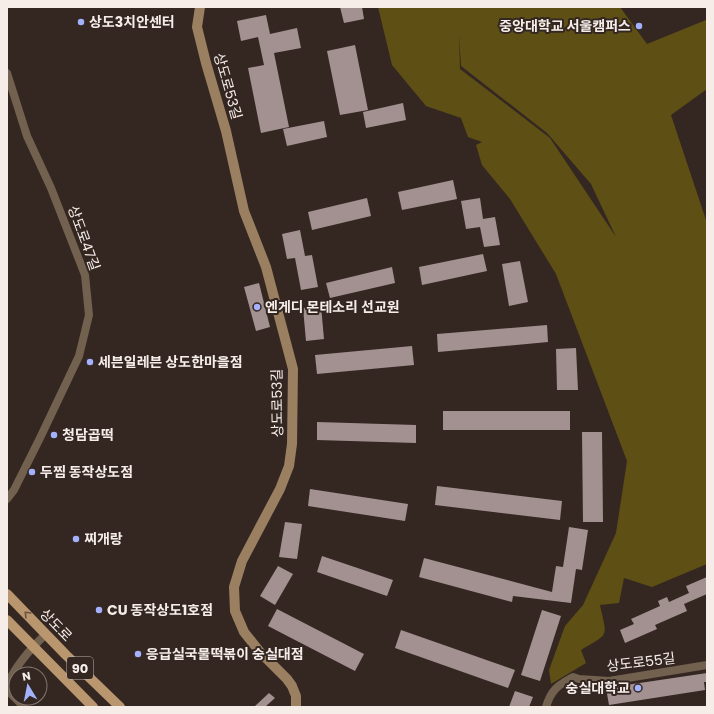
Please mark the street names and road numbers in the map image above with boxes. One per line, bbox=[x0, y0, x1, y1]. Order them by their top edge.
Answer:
street label: 상도로53길 bbox=[209, 50, 247, 122]
street label: 상도로47길 bbox=[63, 203, 105, 273]
street label: 상도로53길 bbox=[266, 369, 288, 437]
street label: 상도로 bbox=[35, 604, 77, 646]
street label: 상도로55길 bbox=[605, 648, 677, 676]
road number: 90 bbox=[67, 657, 93, 679]

